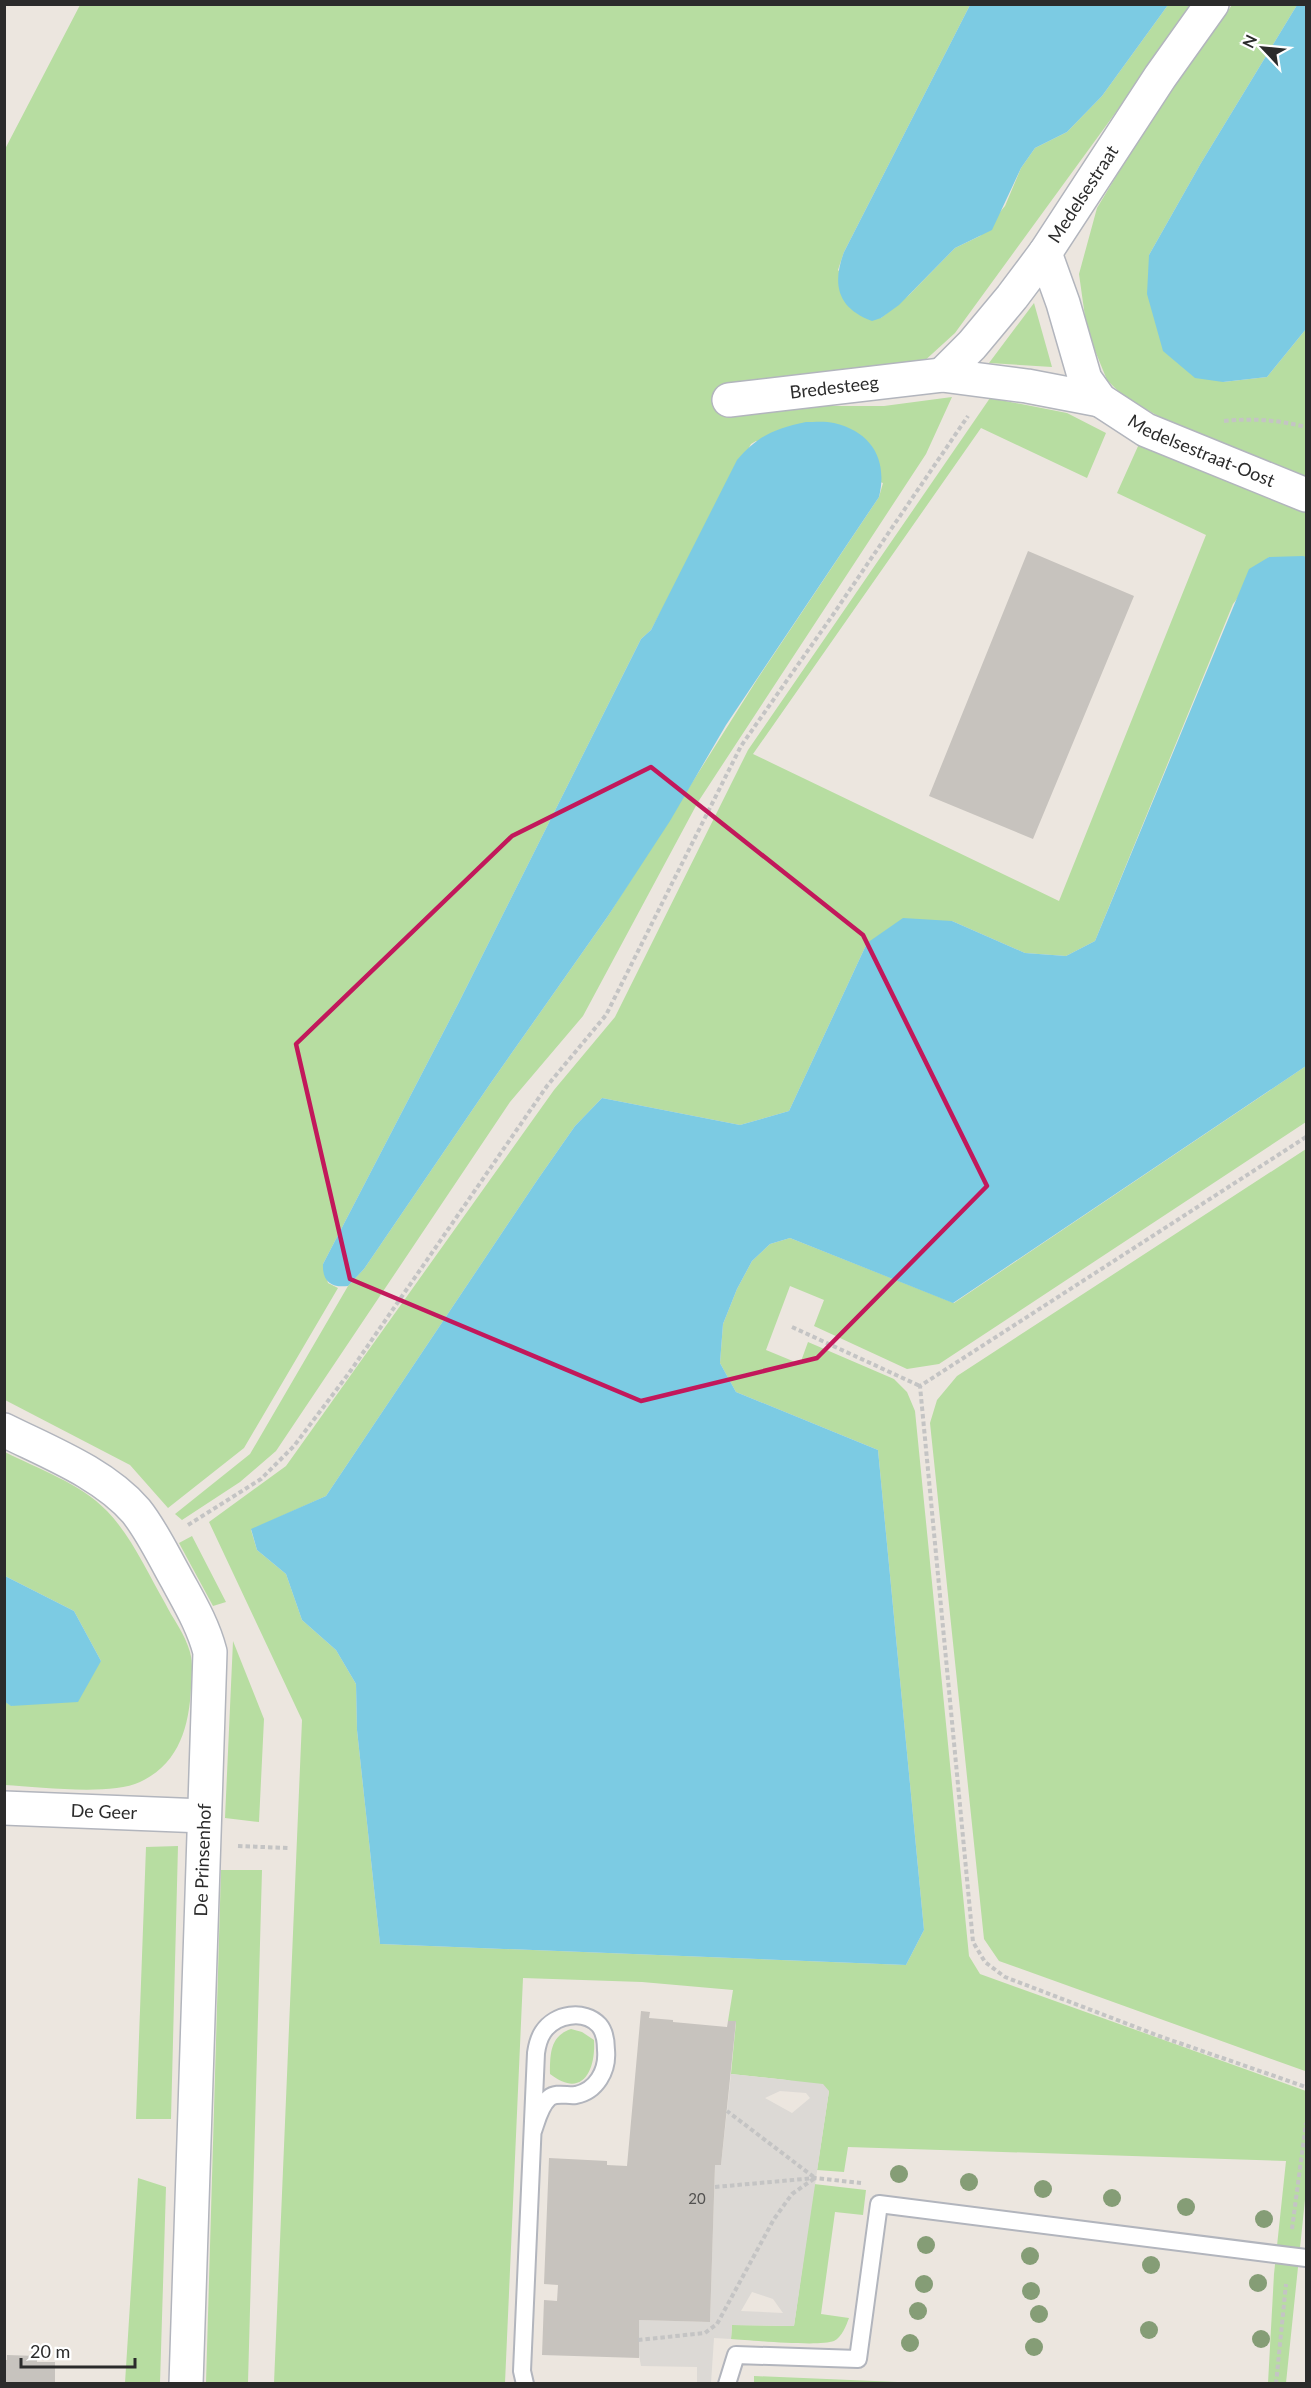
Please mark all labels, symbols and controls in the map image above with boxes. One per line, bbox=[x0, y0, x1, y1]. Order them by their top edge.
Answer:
north arrow bbox=[1233, 18, 1293, 78]
text: N bbox=[1238, 32, 1260, 51]
street label: Medelsestraat bbox=[1043, 140, 1123, 247]
street label: Bredesteeg bbox=[788, 371, 880, 403]
street label: Medelsestraat-Oost bbox=[1124, 409, 1279, 491]
street label: De Geer bbox=[70, 1799, 138, 1823]
street label: De Prinsenhof bbox=[189, 1802, 215, 1917]
house number: 20 bbox=[688, 2189, 706, 2207]
scale bar bbox=[21, 2331, 135, 2369]
text: 20 m bbox=[30, 2340, 70, 2362]

